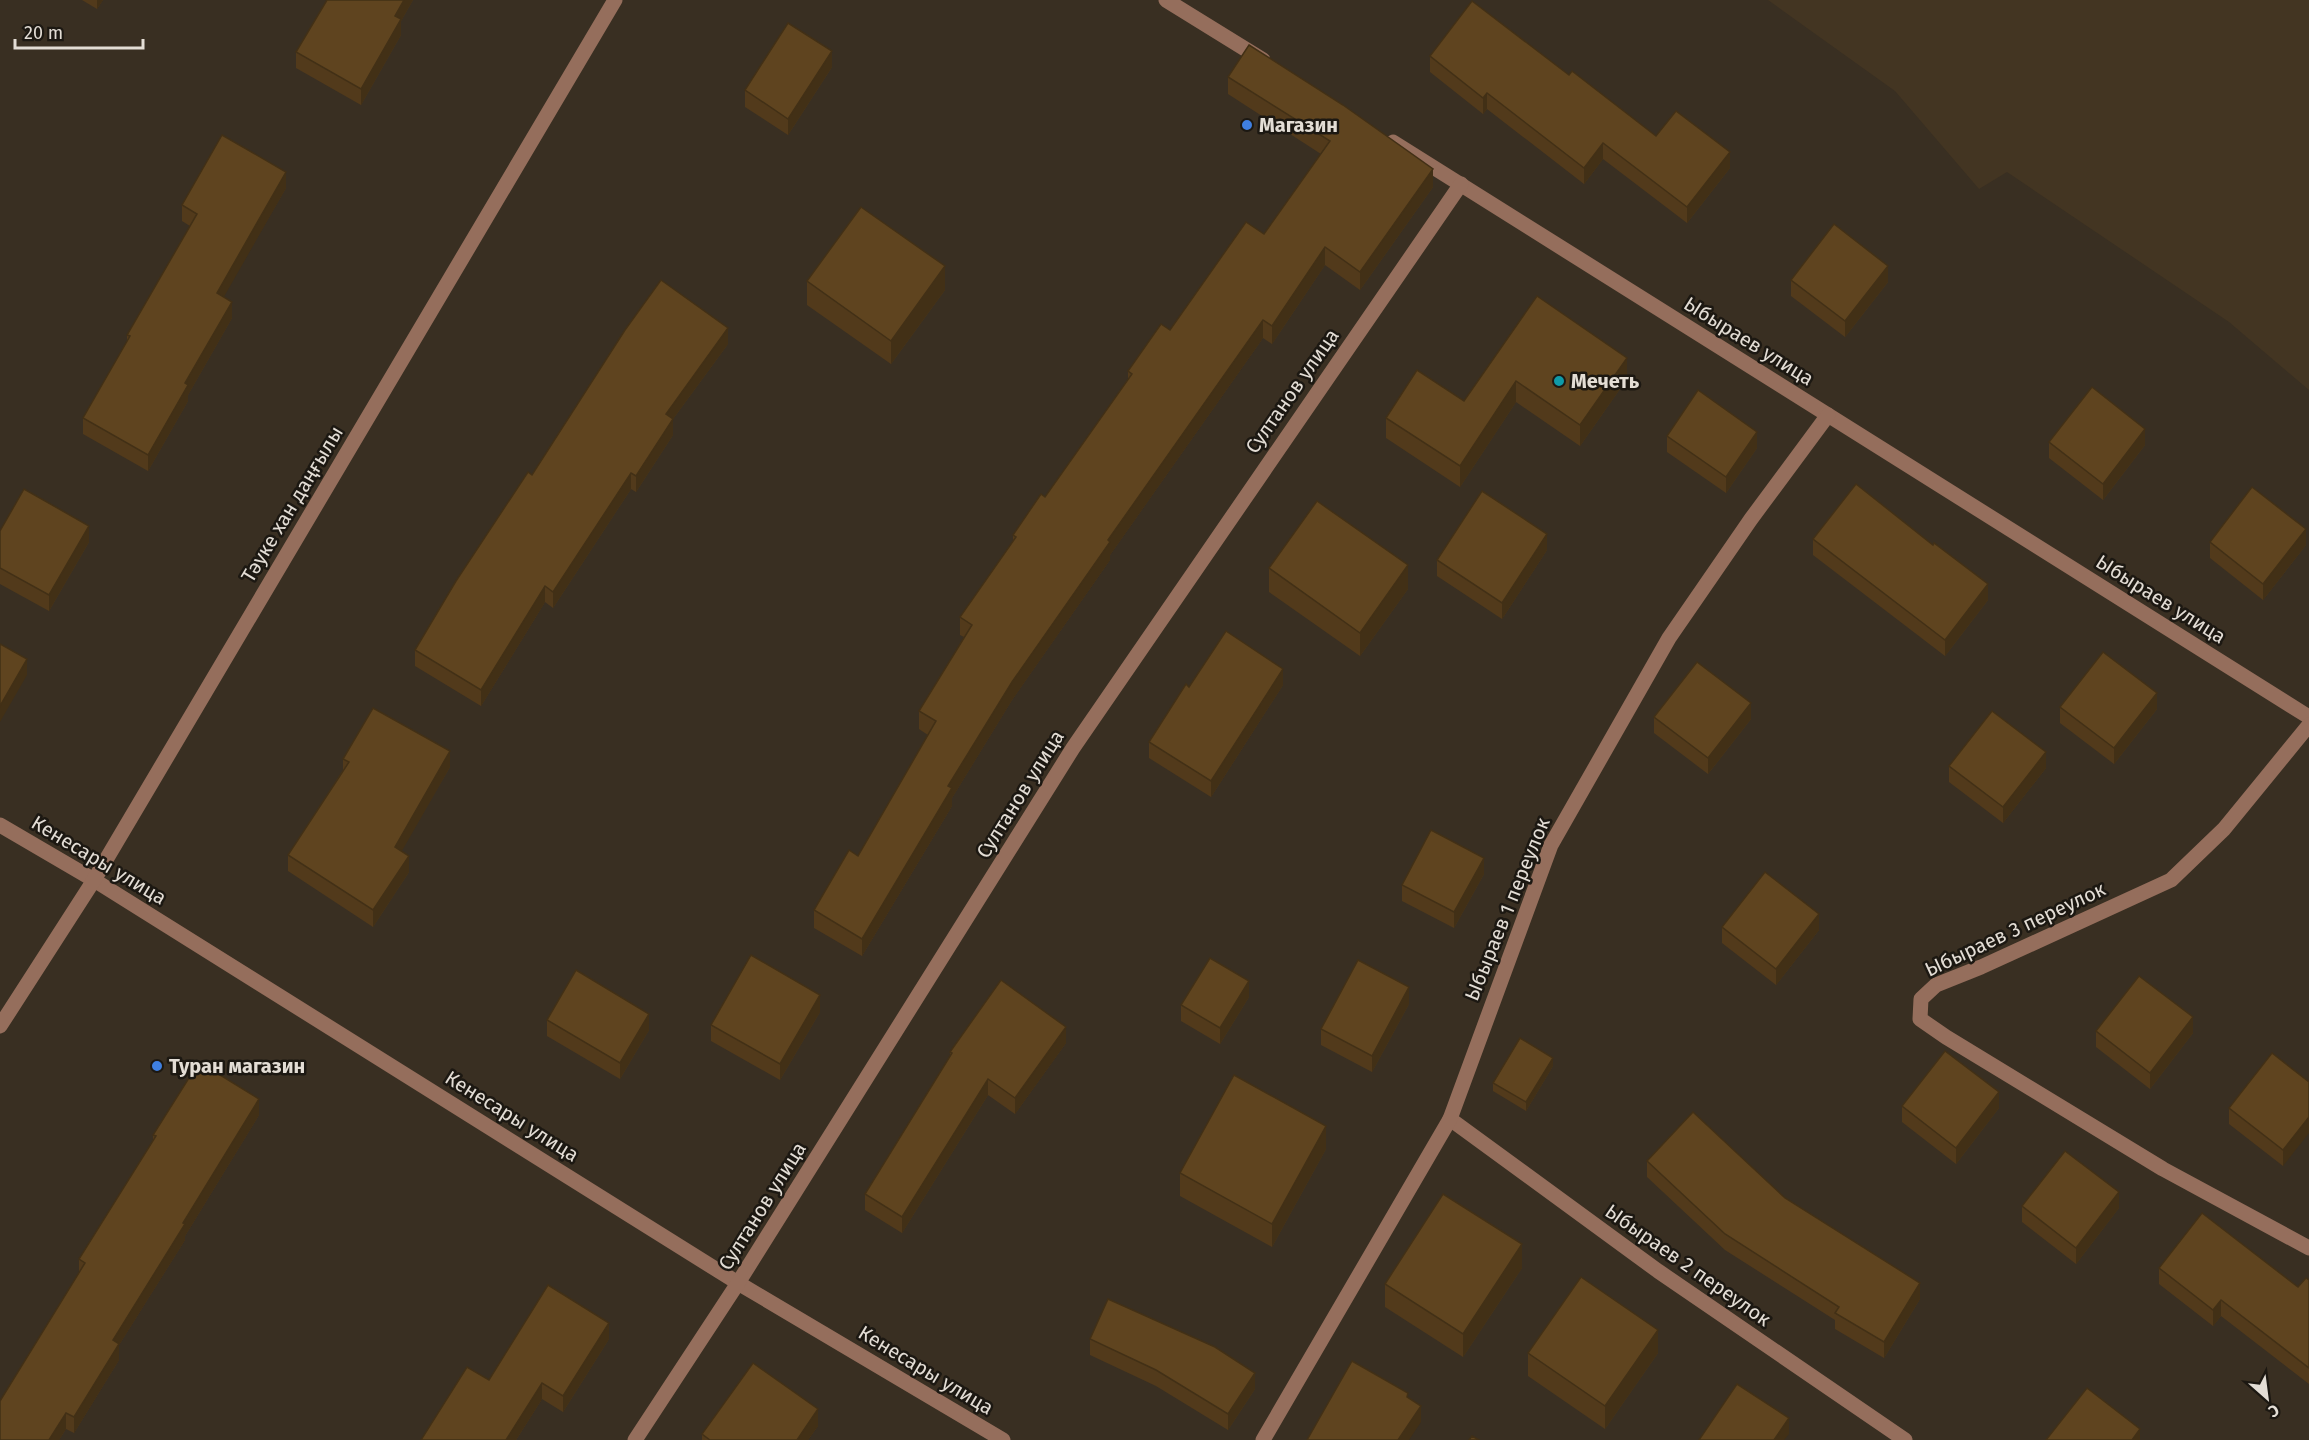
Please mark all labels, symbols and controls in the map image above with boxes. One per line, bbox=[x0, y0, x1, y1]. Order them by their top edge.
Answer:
scale bar bbox=[15, 12, 142, 50]
text: 20 m bbox=[24, 22, 63, 44]
place label: Магазин bbox=[1259, 113, 1338, 137]
marker: Магазин bbox=[1240, 118, 1254, 132]
street label: Ыбыраев улица bbox=[1680, 292, 1818, 390]
street label: Султанов улица bbox=[1240, 324, 1344, 458]
place label: Мечеть bbox=[1571, 369, 1640, 393]
marker: Мечеть bbox=[1552, 374, 1566, 388]
street label: Тәуке хан даңғылы bbox=[236, 422, 348, 586]
street label: Ыбыраев улица bbox=[2092, 550, 2230, 648]
street label: Султанов улица bbox=[971, 726, 1069, 862]
street label: Кенесары улица bbox=[27, 810, 171, 910]
street label: Ыбыраев 1 переулок bbox=[1459, 813, 1555, 1004]
street label: Ыбыраев 3 переулок bbox=[1921, 876, 2110, 981]
place label: Туран магазин bbox=[169, 1054, 305, 1078]
marker: Туран магазин bbox=[150, 1059, 164, 1073]
street label: Кенесары улица bbox=[441, 1065, 583, 1167]
street label: Султанов улица bbox=[713, 1138, 811, 1274]
street label: Ыбыраев 2 переулок bbox=[1601, 1199, 1776, 1332]
street label: Кенесары улица bbox=[854, 1320, 998, 1420]
north arrow bbox=[2237, 1368, 2297, 1428]
text: С bbox=[2265, 1400, 2282, 1422]

